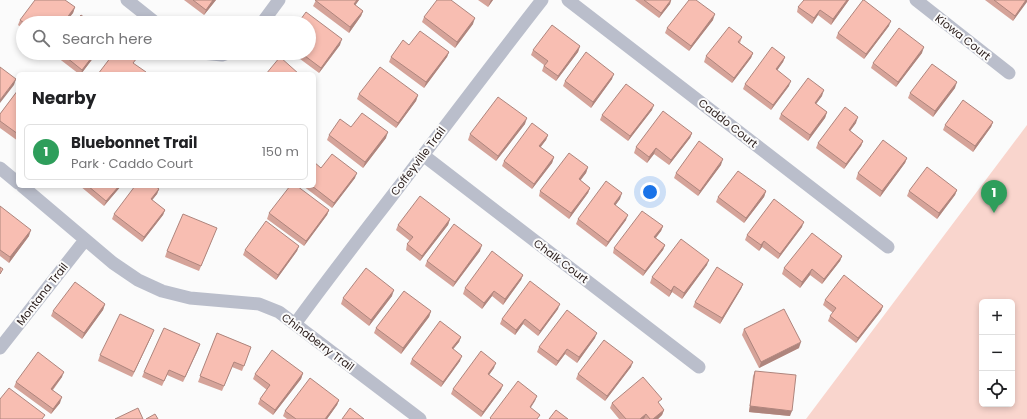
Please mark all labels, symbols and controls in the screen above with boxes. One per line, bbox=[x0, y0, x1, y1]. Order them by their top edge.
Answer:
street label: Kiowa Court bbox=[932, 10, 994, 64]
search box bbox=[16, 16, 316, 60]
icon: search bbox=[30, 27, 52, 49]
text: Search here bbox=[62, 28, 152, 49]
text: Nearby bbox=[32, 86, 96, 110]
street label: Caddo Court bbox=[695, 95, 761, 151]
street label: Coffeyville Trail bbox=[387, 123, 449, 199]
text: Bluebonnet Trail bbox=[71, 132, 197, 153]
text: 1 bbox=[44, 142, 48, 161]
text: 150 m bbox=[262, 142, 299, 161]
text: Park · Caddo Court bbox=[71, 154, 193, 173]
pin: 1 bbox=[981, 180, 1007, 213]
your location bbox=[640, 182, 660, 202]
street label: Chalk Court bbox=[530, 235, 592, 287]
street label: Montana Trail bbox=[13, 259, 71, 329]
map controls bbox=[979, 299, 1015, 407]
button: + bbox=[979, 299, 1015, 335]
street label: Chinaberry Trail bbox=[278, 309, 358, 375]
button: − bbox=[979, 335, 1015, 371]
button: locate bbox=[979, 371, 1015, 407]

